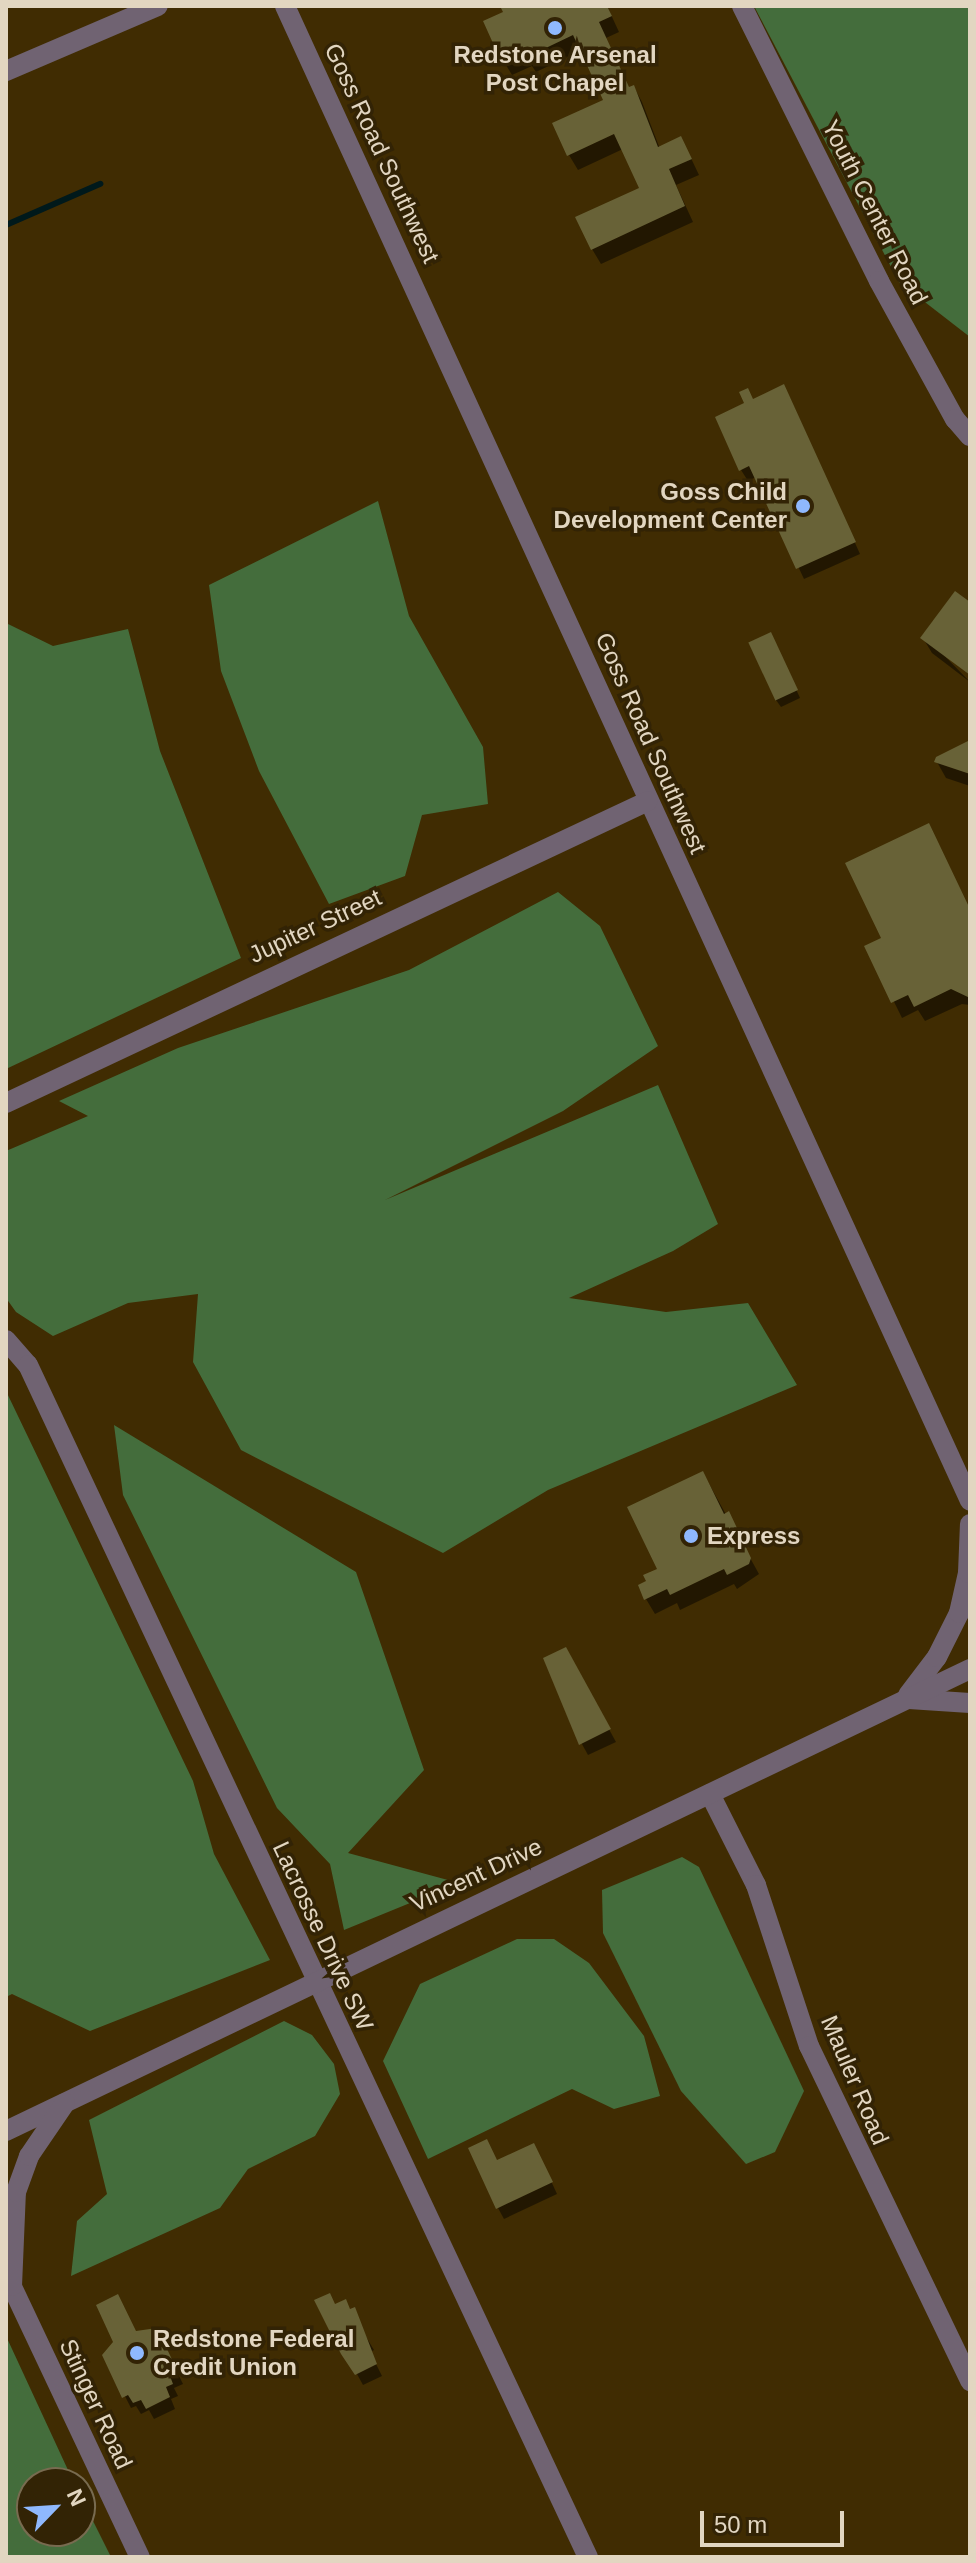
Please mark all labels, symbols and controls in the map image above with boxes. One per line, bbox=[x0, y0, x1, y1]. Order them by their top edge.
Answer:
marker: Redstone Arsenal Post Chapel bbox=[546, 19, 564, 37]
street label: Goss Road Southwest bbox=[318, 39, 446, 267]
place label: Redstone Arsenal Post Chapel bbox=[453, 41, 657, 97]
street label: Youth Center Road bbox=[816, 115, 934, 309]
place label: Goss Child Development Center bbox=[554, 478, 787, 534]
marker: Goss Child Development Center bbox=[794, 497, 812, 515]
street label: Goss Road Southwest bbox=[589, 628, 713, 858]
street label: Jupiter Street bbox=[244, 883, 386, 969]
place label: Express bbox=[707, 1522, 800, 1550]
marker: Express bbox=[682, 1527, 700, 1545]
street label: Vincent Drive bbox=[405, 1832, 547, 1918]
street label: Lacrosse Drive SW bbox=[267, 1837, 379, 2035]
street label: Mauler Road bbox=[815, 2011, 895, 2149]
place label: Redstone Federal Credit Union bbox=[153, 2325, 354, 2381]
street label: Stinger Road bbox=[53, 2334, 139, 2474]
marker: Redstone Federal Credit Union bbox=[128, 2344, 146, 2362]
north arrow bbox=[16, 2467, 96, 2547]
text: N bbox=[62, 2485, 91, 2510]
scale bar bbox=[704, 2495, 848, 2545]
text: 50 m bbox=[714, 2511, 767, 2538]

